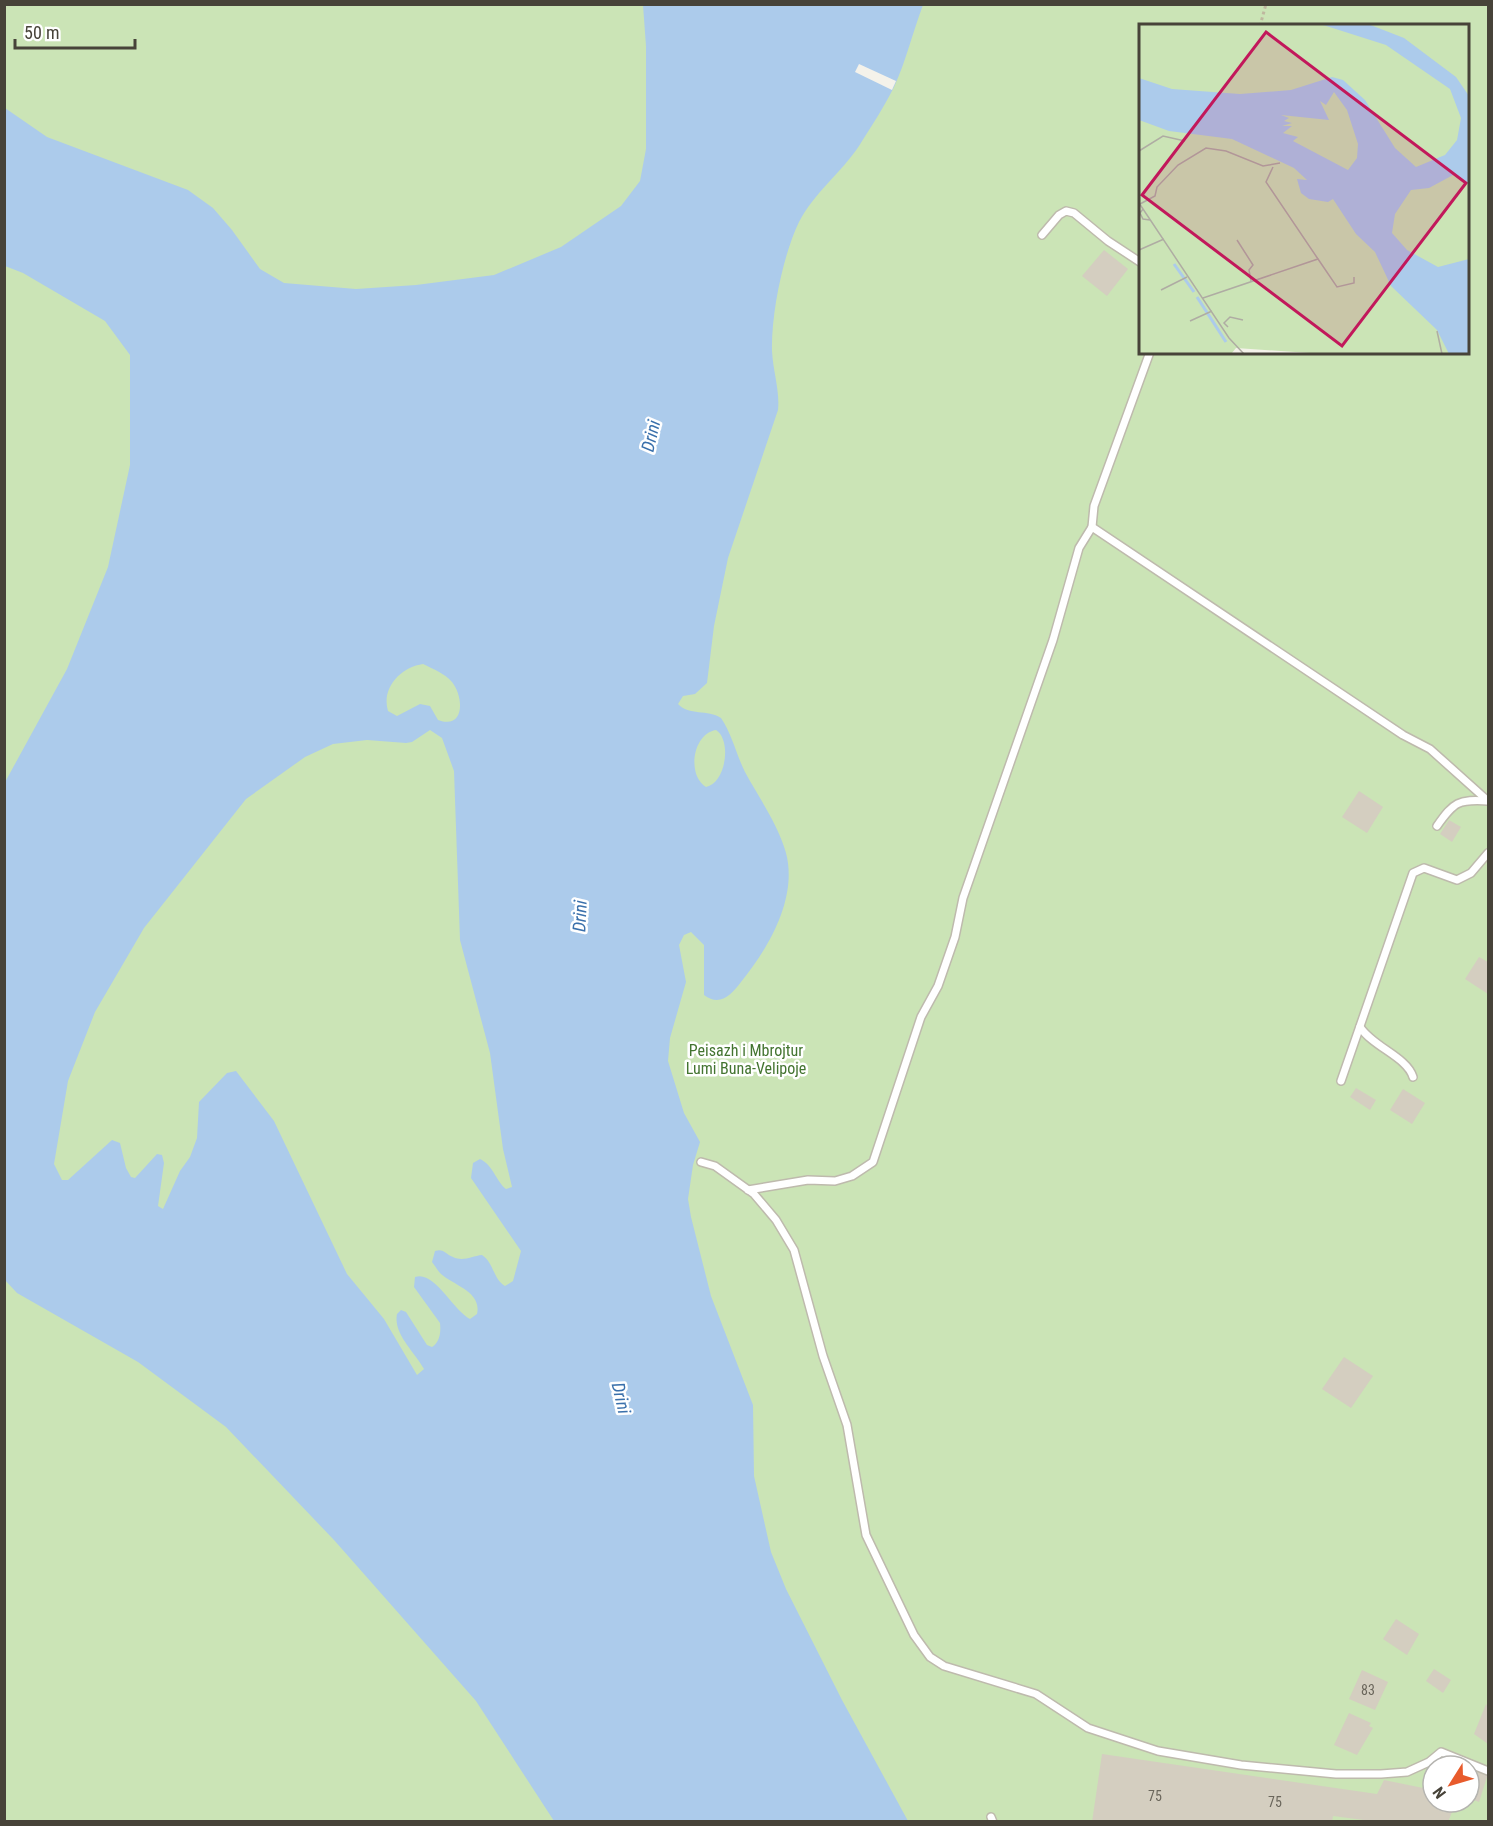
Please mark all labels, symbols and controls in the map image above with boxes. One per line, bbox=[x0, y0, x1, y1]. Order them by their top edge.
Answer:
scale bar bbox=[15, 12, 135, 50]
text: 50 m bbox=[24, 22, 59, 43]
inset map bbox=[1139, 24, 1469, 354]
water label: Drini bbox=[637, 417, 665, 454]
water label: Drini bbox=[568, 899, 591, 932]
park label: Peisazh i Mbrojtur Lumi Buna-Velipoje bbox=[686, 1041, 806, 1078]
water label: Drini bbox=[608, 1380, 636, 1417]
house number: 83 bbox=[1361, 1682, 1375, 1698]
north arrow bbox=[1421, 1754, 1481, 1814]
text: N bbox=[1429, 1783, 1450, 1802]
house number: 75 bbox=[1148, 1788, 1162, 1804]
house number: 75 bbox=[1268, 1794, 1282, 1810]

